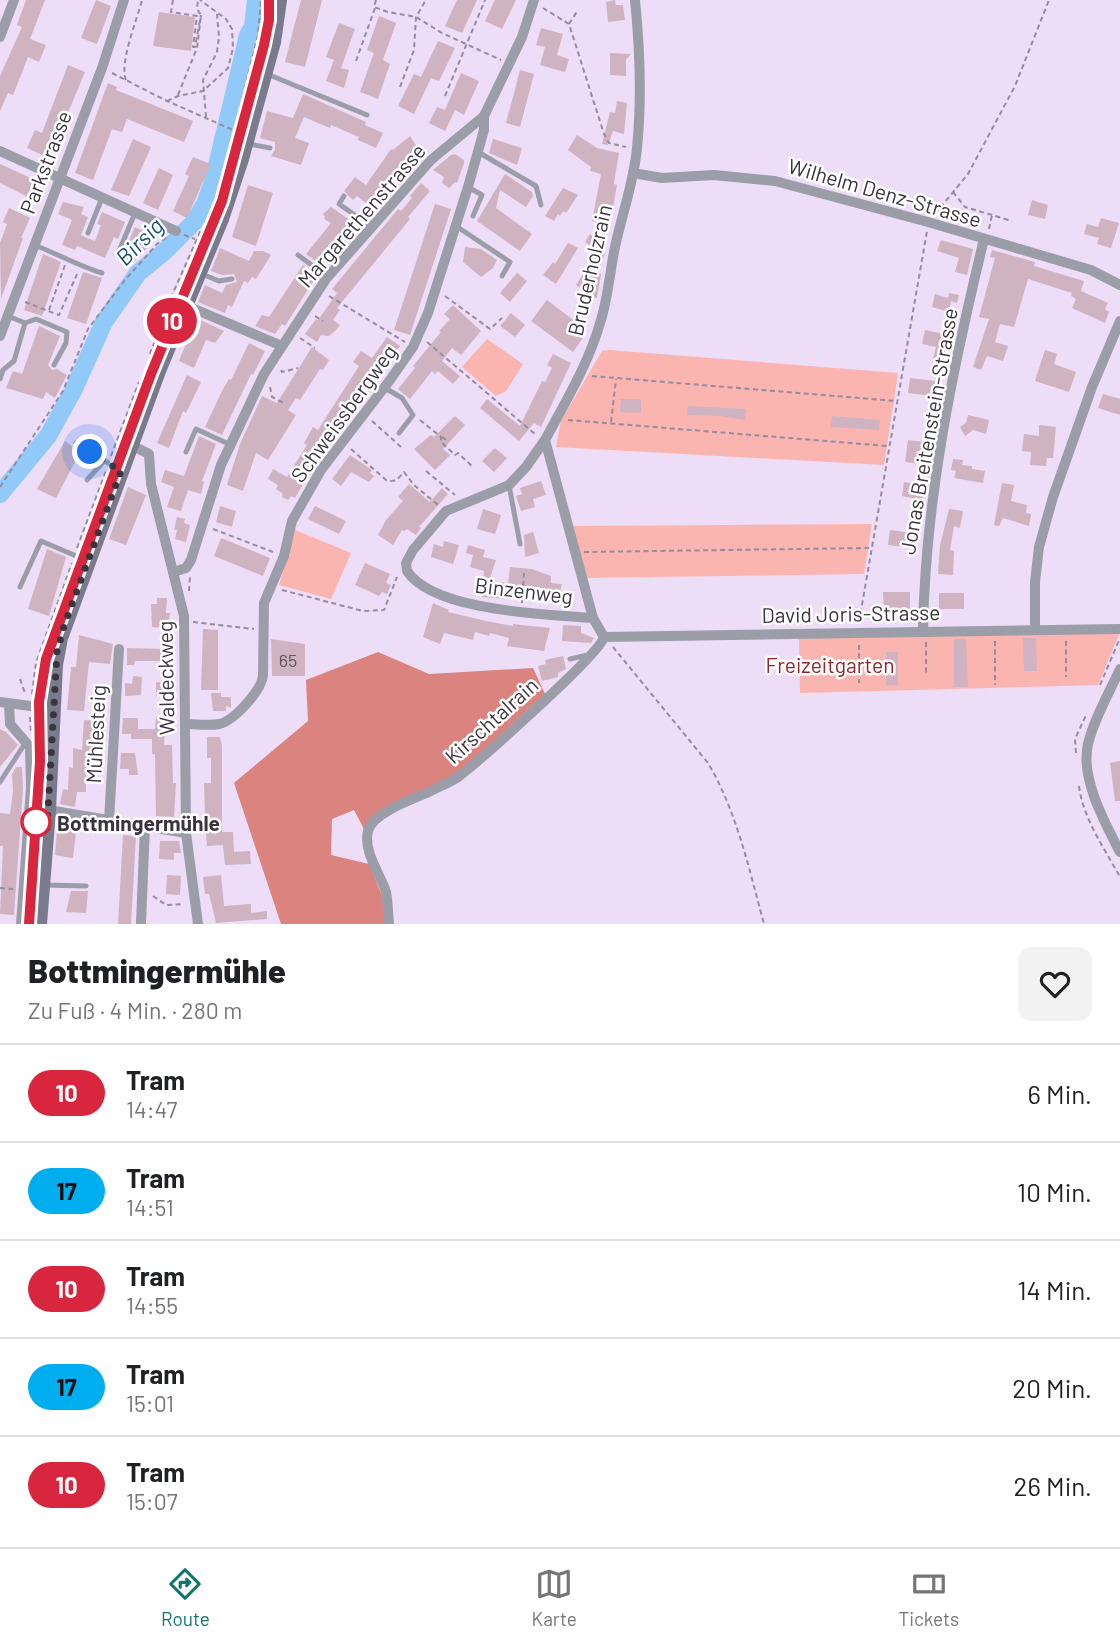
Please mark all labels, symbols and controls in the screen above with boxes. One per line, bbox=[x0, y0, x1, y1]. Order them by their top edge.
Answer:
street label: Parkstrasse bbox=[14, 107, 76, 217]
street label: Margarethenstrasse bbox=[292, 138, 430, 292]
street label: Wilhelm Denz-Strasse bbox=[786, 152, 984, 232]
street label: Bruderholzrain bbox=[562, 202, 616, 338]
water label: Birsig bbox=[109, 211, 169, 271]
line badge: 10 bbox=[140, 298, 204, 344]
text: 10 bbox=[161, 306, 183, 335]
street label: Jonas Breitenstein-Strasse bbox=[894, 306, 962, 556]
street label: Schweissbergweg bbox=[285, 339, 401, 487]
your location bbox=[72, 434, 107, 469]
street label: Binzenweg bbox=[473, 572, 575, 608]
street label: David Joris-Strasse bbox=[761, 599, 941, 627]
street label: Waldeckweg bbox=[152, 621, 178, 735]
house number: 65 bbox=[279, 649, 297, 671]
park label: Freizeitgarten bbox=[766, 652, 894, 677]
street label: Kirschtalrain bbox=[439, 672, 543, 768]
street label: Mühlesteig bbox=[80, 684, 110, 784]
marker: Bottmingermühle bbox=[21, 807, 51, 837]
place label: Bottmingermühle bbox=[57, 810, 220, 835]
button: heart bbox=[1018, 947, 1092, 1021]
text: Bottmingermühle bbox=[28, 950, 286, 990]
text: Zu Fuß · 4 Min. · 280 m bbox=[28, 996, 242, 1024]
text: Tram bbox=[126, 1064, 185, 1095]
text: 10 bbox=[55, 1078, 78, 1107]
text: 6 Min. bbox=[1027, 1078, 1092, 1109]
text: 14:47 bbox=[126, 1095, 177, 1123]
text: Tram bbox=[126, 1162, 185, 1193]
text: 17 bbox=[56, 1176, 77, 1205]
text: 10 Min. bbox=[1017, 1176, 1092, 1207]
text: 14:51 bbox=[126, 1193, 174, 1221]
text: Tram bbox=[126, 1260, 185, 1291]
text: 10 bbox=[55, 1274, 78, 1303]
text: 14 Min. bbox=[1017, 1274, 1092, 1305]
text: 14:55 bbox=[126, 1291, 178, 1319]
text: Tram bbox=[126, 1358, 185, 1389]
text: 17 bbox=[56, 1372, 77, 1401]
text: 20 Min. bbox=[1012, 1372, 1092, 1403]
text: 15:01 bbox=[126, 1389, 174, 1417]
text: Tram bbox=[126, 1456, 185, 1487]
text: 10 bbox=[55, 1470, 78, 1499]
text: 26 Min. bbox=[1014, 1470, 1092, 1501]
text: 15:07 bbox=[126, 1487, 178, 1515]
tab: Route bbox=[161, 1565, 210, 1630]
tab: Karte bbox=[532, 1565, 577, 1630]
tab: Tickets bbox=[899, 1565, 959, 1630]

